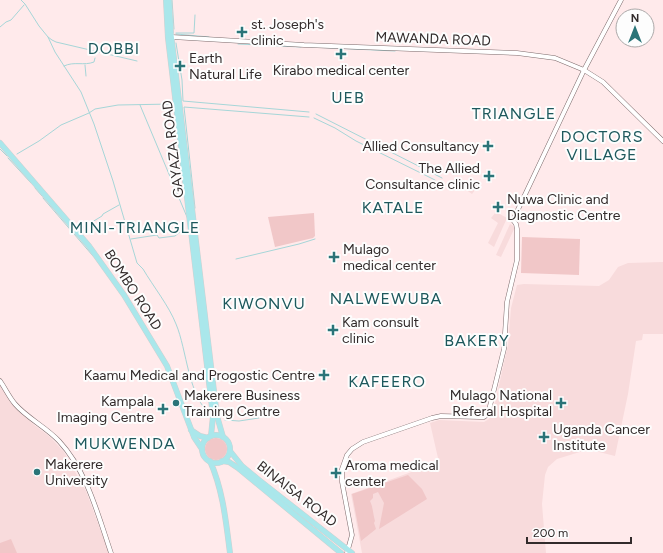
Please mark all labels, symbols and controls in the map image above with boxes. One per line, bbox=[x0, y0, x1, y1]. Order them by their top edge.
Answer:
north arrow bbox=[615, 8, 655, 48]
text: N bbox=[631, 12, 639, 25]
place label: st. Joseph's clinic bbox=[251, 16, 324, 49]
marker: st. Joseph's clinic bbox=[236, 26, 248, 38]
street label: MAWANDA ROAD bbox=[375, 28, 491, 50]
district label: DOBBI bbox=[88, 39, 140, 58]
marker: Kirabo medical center bbox=[335, 48, 347, 60]
place label: Earth Natural Life bbox=[189, 50, 262, 83]
marker: Earth Natural Life bbox=[174, 60, 186, 72]
place label: Kirabo medical center bbox=[273, 62, 409, 79]
district label: UEB bbox=[331, 88, 365, 107]
street label: GAYAZA ROAD bbox=[159, 99, 187, 199]
district label: TRIANGLE bbox=[472, 104, 556, 123]
district label: DOCTORS VILLAGE bbox=[560, 127, 644, 164]
place label: Allied Consultancy bbox=[362, 138, 480, 155]
marker: Allied Consultancy bbox=[482, 140, 494, 152]
place label: The Allied Consultance clinic bbox=[365, 160, 480, 193]
marker: The Allied Consultance clinic bbox=[483, 170, 495, 182]
place label: Nuwa Clinic and Diagnostic Centre bbox=[507, 191, 621, 224]
district label: KATALE bbox=[362, 198, 424, 217]
marker: Nuwa Clinic and Diagnostic Centre bbox=[492, 201, 504, 213]
district label: MINI-TRIANGLE bbox=[70, 218, 200, 237]
place label: Mulago medical center bbox=[343, 241, 436, 274]
street label: BOMBO ROAD bbox=[101, 246, 165, 334]
marker: Mulago medical center bbox=[328, 251, 340, 263]
district label: NALWEWUBA bbox=[330, 289, 442, 308]
district label: KIWONVU bbox=[222, 294, 306, 313]
place label: Kam consult clinic bbox=[342, 314, 419, 347]
marker: Kam consult clinic bbox=[327, 324, 339, 336]
district label: BAKERY bbox=[444, 331, 510, 350]
place label: Kaamu Medical and Progostic Centre bbox=[84, 367, 315, 384]
marker: Kaamu Medical and Progostic Centre bbox=[318, 369, 330, 381]
district label: KAFEERO bbox=[348, 372, 426, 391]
place label: Makerere Business Training Centre bbox=[184, 387, 300, 420]
place label: Mulago National Referal Hospital bbox=[450, 387, 552, 420]
place label: Kampala Imaging Centre bbox=[57, 393, 154, 426]
marker: Mulago National Referal Hospital bbox=[555, 397, 567, 409]
marker: Makerere Business Training Centre bbox=[171, 398, 181, 408]
marker: Kampala Imaging Centre bbox=[157, 403, 169, 415]
place label: Uganda Cancer Institute bbox=[553, 421, 650, 454]
marker: Uganda Cancer Institute bbox=[538, 431, 550, 443]
district label: MUKWENDA bbox=[74, 434, 176, 453]
place label: Makerere University bbox=[45, 456, 109, 489]
place label: Aroma medical center bbox=[345, 457, 439, 490]
street label: BINAISA ROAD bbox=[254, 458, 340, 530]
marker: Makerere University bbox=[32, 467, 42, 477]
marker: Aroma medical center bbox=[330, 467, 342, 479]
scale bar bbox=[527, 519, 631, 545]
text: 200 m bbox=[533, 526, 568, 540]

